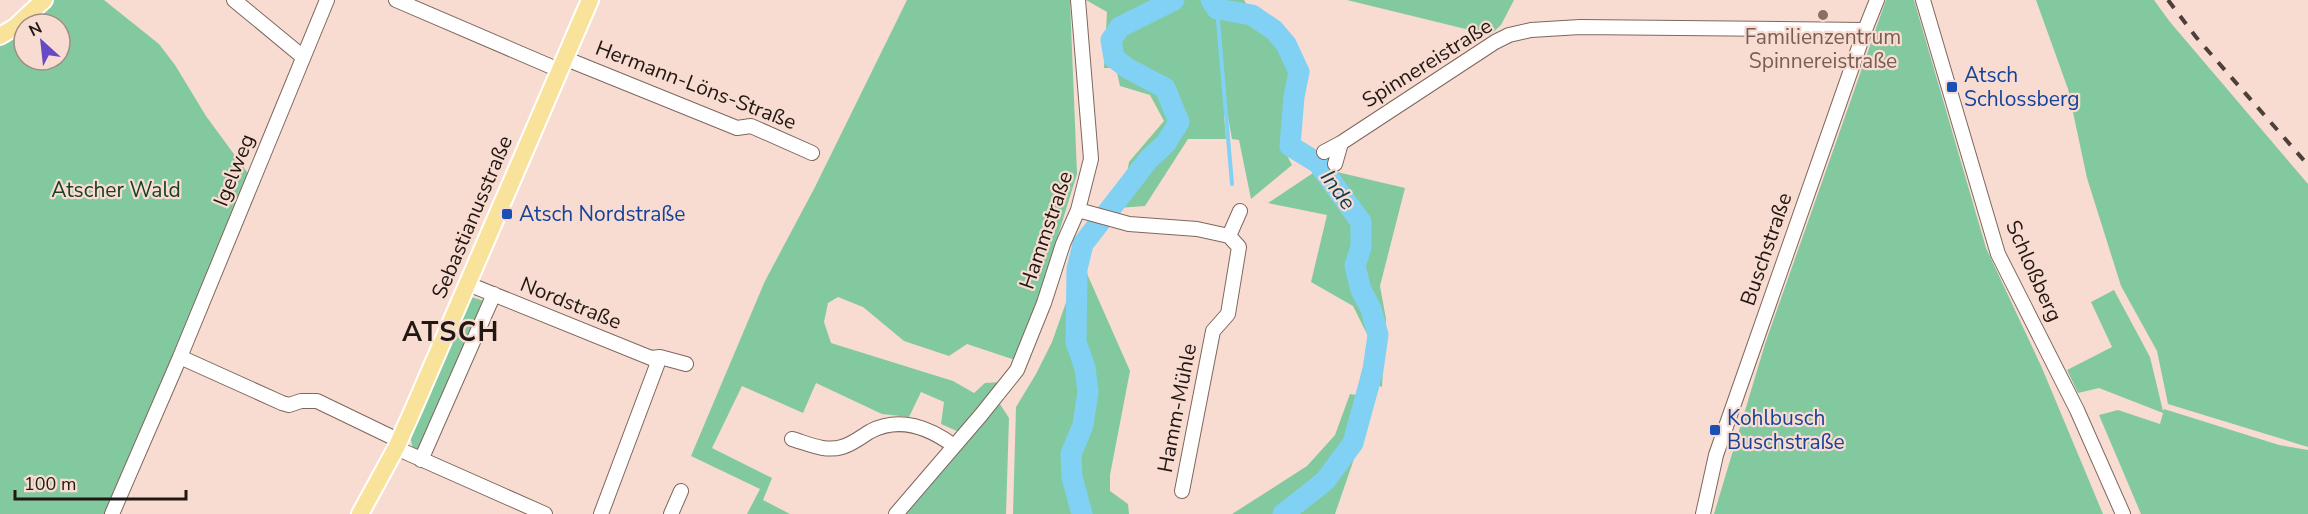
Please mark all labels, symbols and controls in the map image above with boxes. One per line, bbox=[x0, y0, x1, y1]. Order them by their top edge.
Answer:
marker: Familienzentrum Spinnereistraße bbox=[1816, 8, 1830, 22]
north arrow bbox=[12, 12, 72, 72]
street label: Spinnereistraße bbox=[1357, 12, 1497, 114]
text: N bbox=[25, 17, 46, 42]
place label: Familienzentrum Spinnereistraße bbox=[1745, 23, 1901, 75]
street label: Hermann-Löns-Straße bbox=[592, 34, 800, 136]
place label: Atsch Schlossberg bbox=[1964, 61, 2080, 113]
marker: Atsch Schlossberg bbox=[1945, 80, 1959, 94]
street label: Igelweg bbox=[207, 130, 261, 210]
street label: Sebastianusstraße bbox=[425, 131, 519, 303]
water label: Inde bbox=[1313, 164, 1363, 216]
street label: Hammstraße bbox=[1013, 167, 1079, 293]
park label: Atscher Wald bbox=[51, 176, 181, 204]
street label: Buschstraße bbox=[1734, 189, 1798, 309]
place label: Atsch Nordstraße bbox=[519, 200, 685, 228]
marker: Atsch Nordstraße bbox=[500, 207, 514, 221]
street label: Schloßberg bbox=[1999, 216, 2069, 326]
street label: Nordstraße bbox=[516, 270, 626, 336]
district label: ATSCH bbox=[402, 314, 500, 351]
street label: Hamm-Mühle bbox=[1151, 341, 1203, 475]
place label: Kohlbusch Buschstraße bbox=[1727, 404, 1845, 456]
marker: Kohlbusch Buschstraße bbox=[1708, 423, 1722, 437]
scale bar bbox=[15, 463, 186, 501]
text: 100 m bbox=[24, 472, 76, 496]

